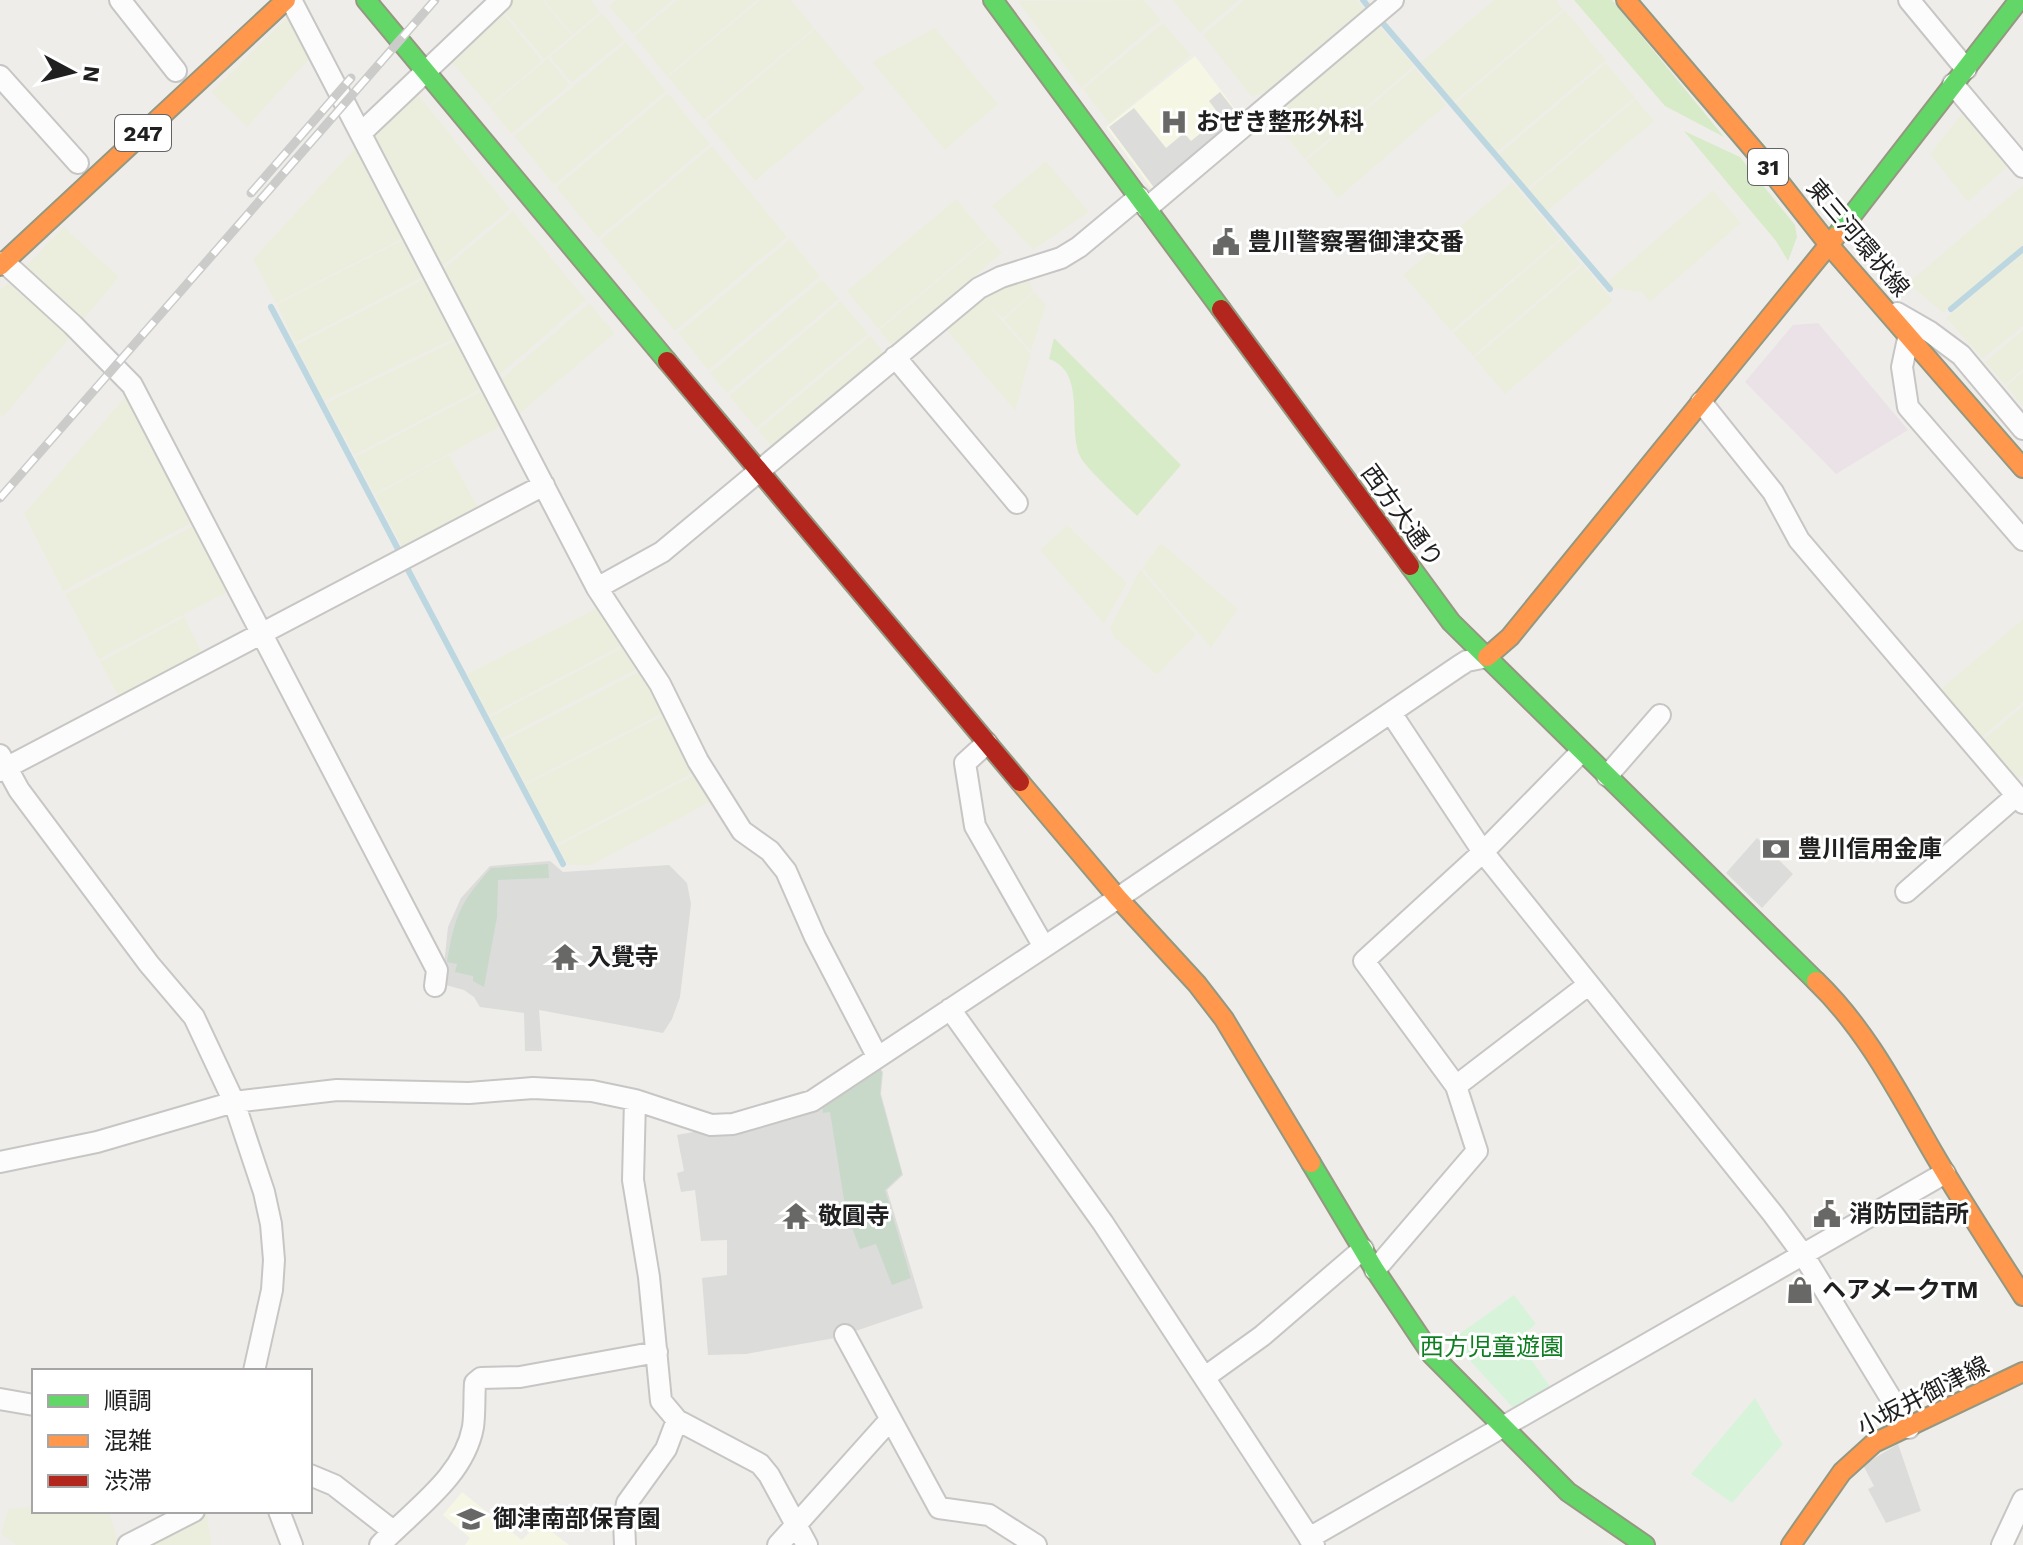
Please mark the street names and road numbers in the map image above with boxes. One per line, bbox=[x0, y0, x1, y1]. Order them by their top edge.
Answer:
road number: 247 bbox=[115, 115, 171, 151]
road number: 31 bbox=[1748, 149, 1788, 185]
street label: 東三河環状線 bbox=[1801, 174, 1915, 302]
street label: 西方大通り bbox=[1355, 459, 1449, 573]
street label: 小坂井御津線 bbox=[1852, 1351, 1994, 1441]

